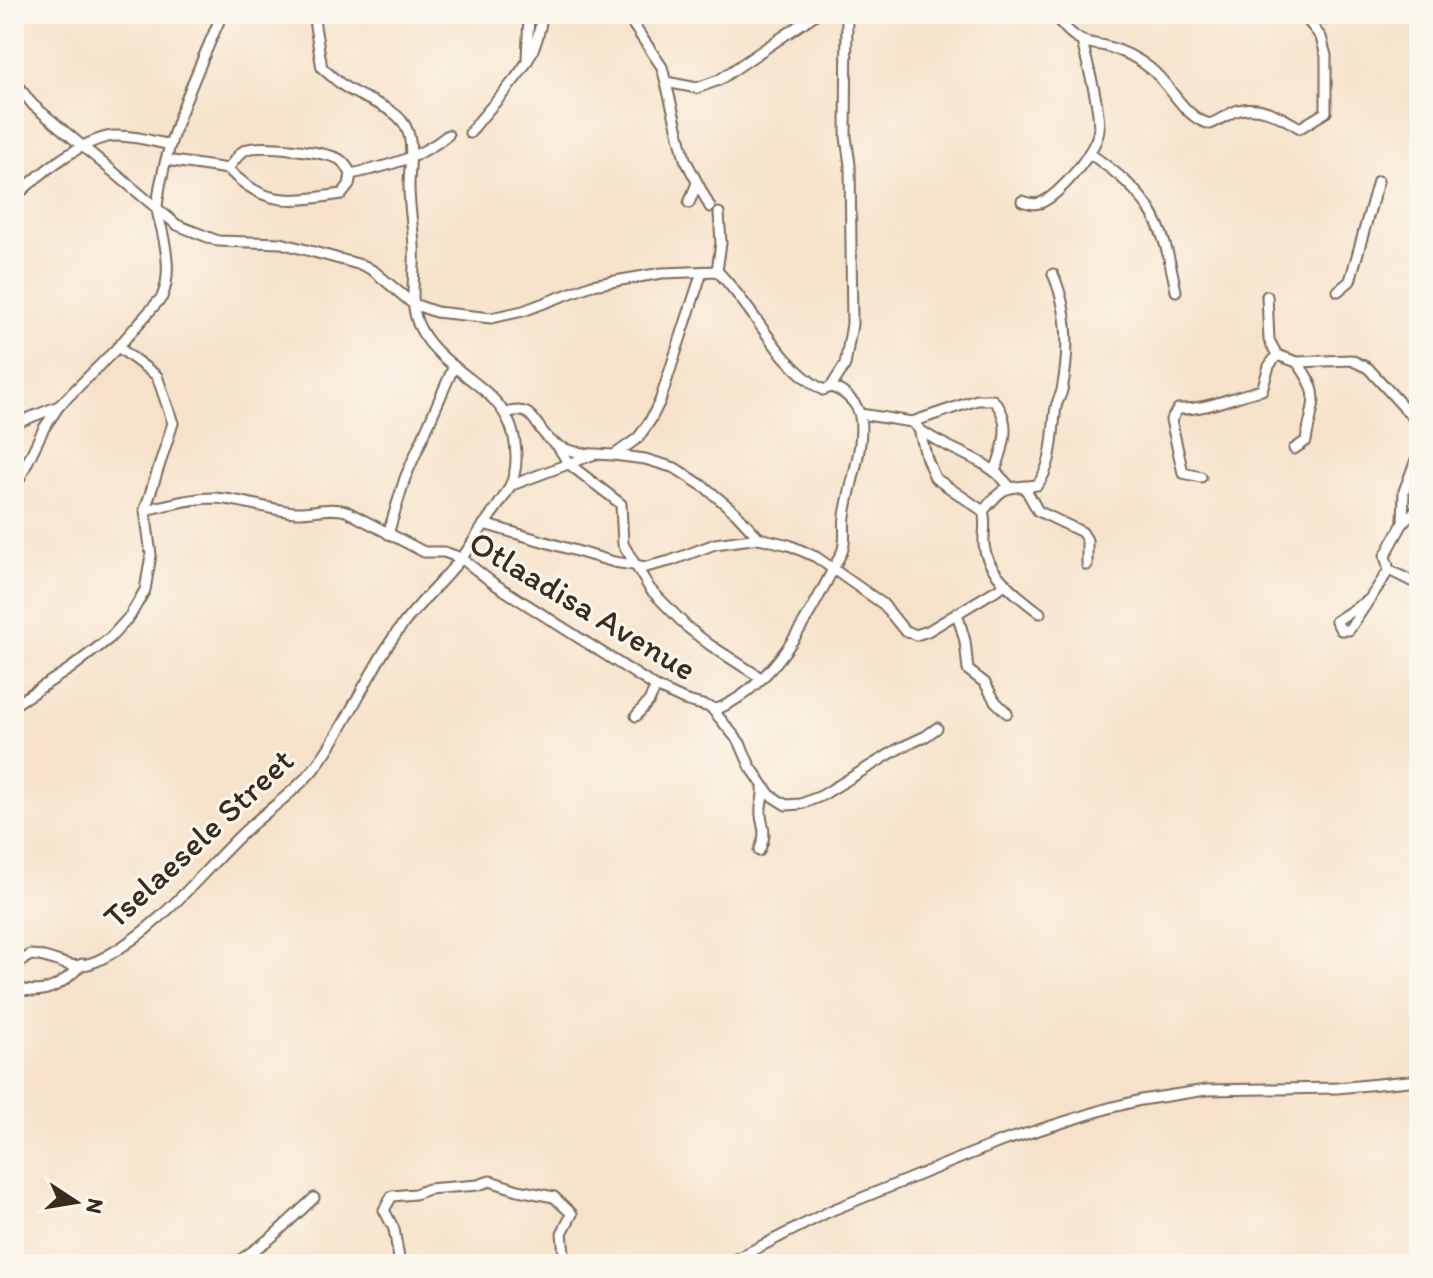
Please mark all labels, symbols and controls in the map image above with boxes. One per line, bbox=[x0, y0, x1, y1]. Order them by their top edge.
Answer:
street label: Otlaadisa Avenue bbox=[462, 522, 704, 689]
street label: Tselaesele Street bbox=[95, 740, 302, 937]
north arrow bbox=[36, 1162, 116, 1242]
text: N bbox=[80, 1196, 110, 1216]

